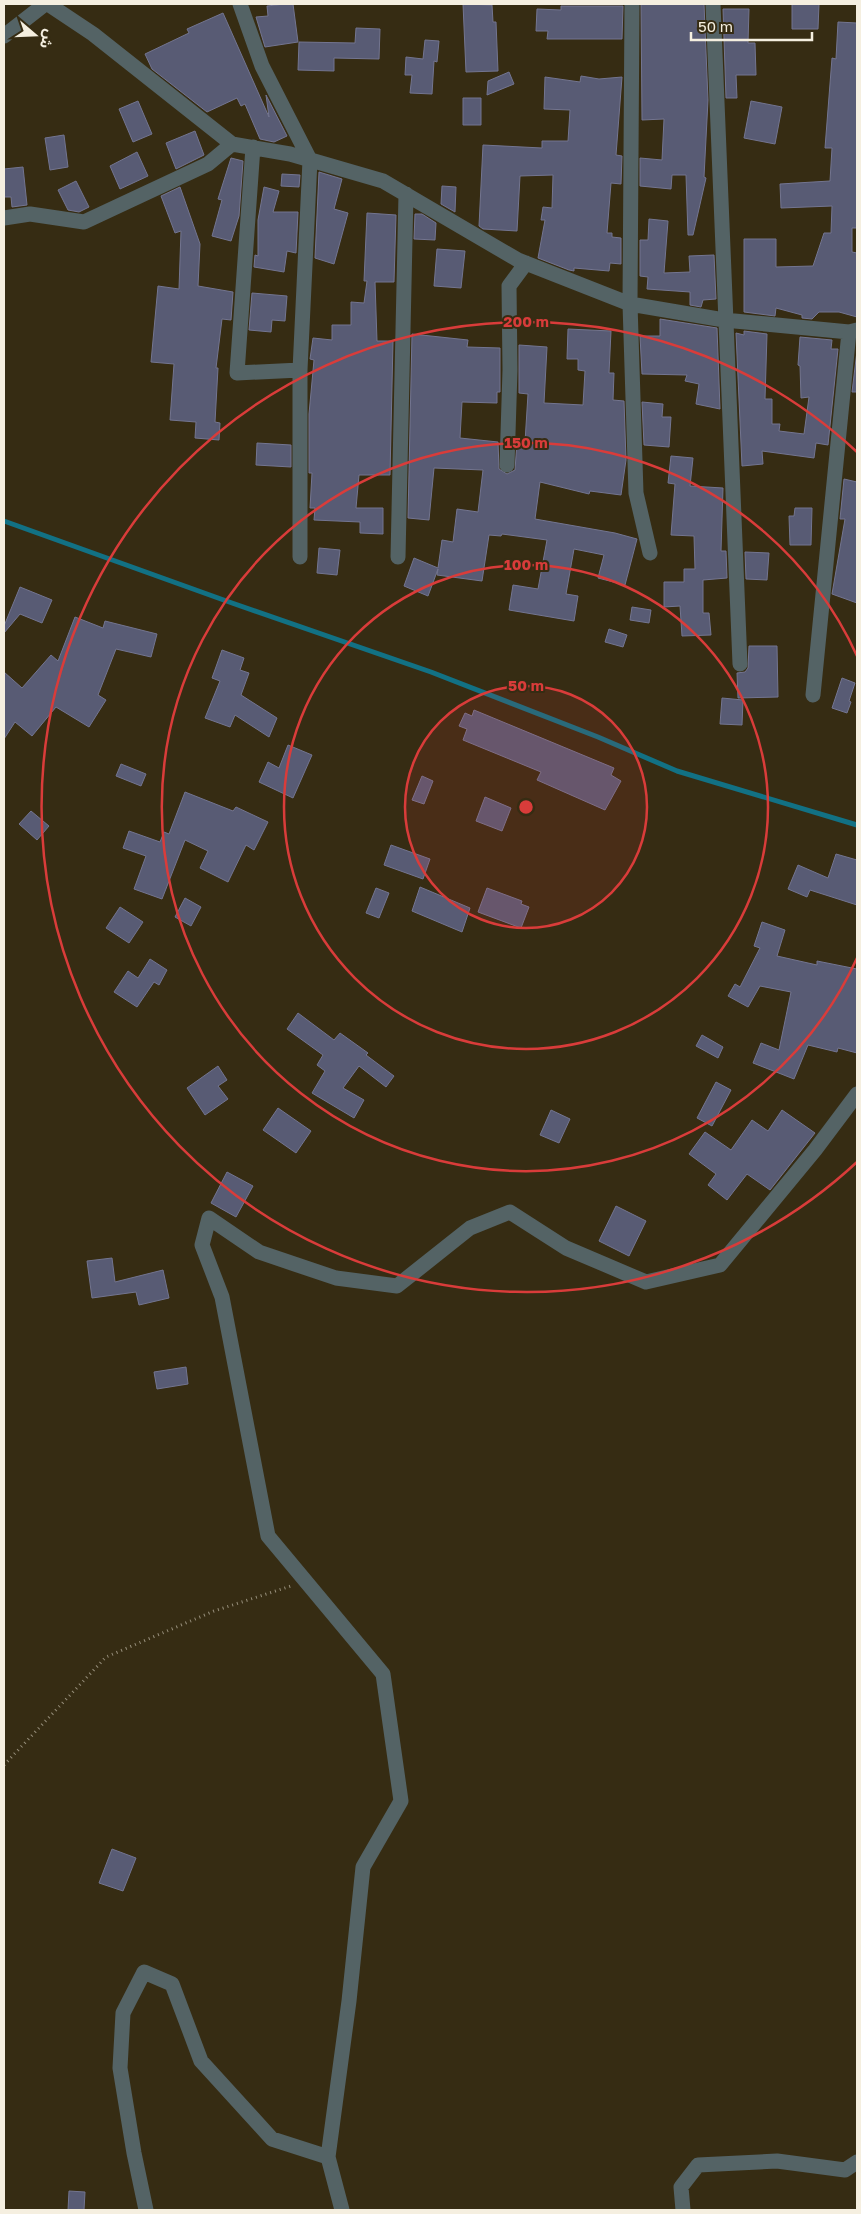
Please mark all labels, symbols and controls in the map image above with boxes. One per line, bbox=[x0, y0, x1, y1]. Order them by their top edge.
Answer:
north arrow bbox=[10, 10, 60, 60]
scale bar bbox=[691, 10, 812, 42]
text: 50 m bbox=[698, 17, 733, 35]
text: ش bbox=[37, 28, 59, 51]
text: 200 m bbox=[503, 312, 549, 330]
text: 150 m bbox=[504, 433, 548, 451]
text: 100 m bbox=[504, 555, 548, 573]
text: 50 m bbox=[508, 676, 544, 694]
centre of rings bbox=[517, 798, 535, 816]

